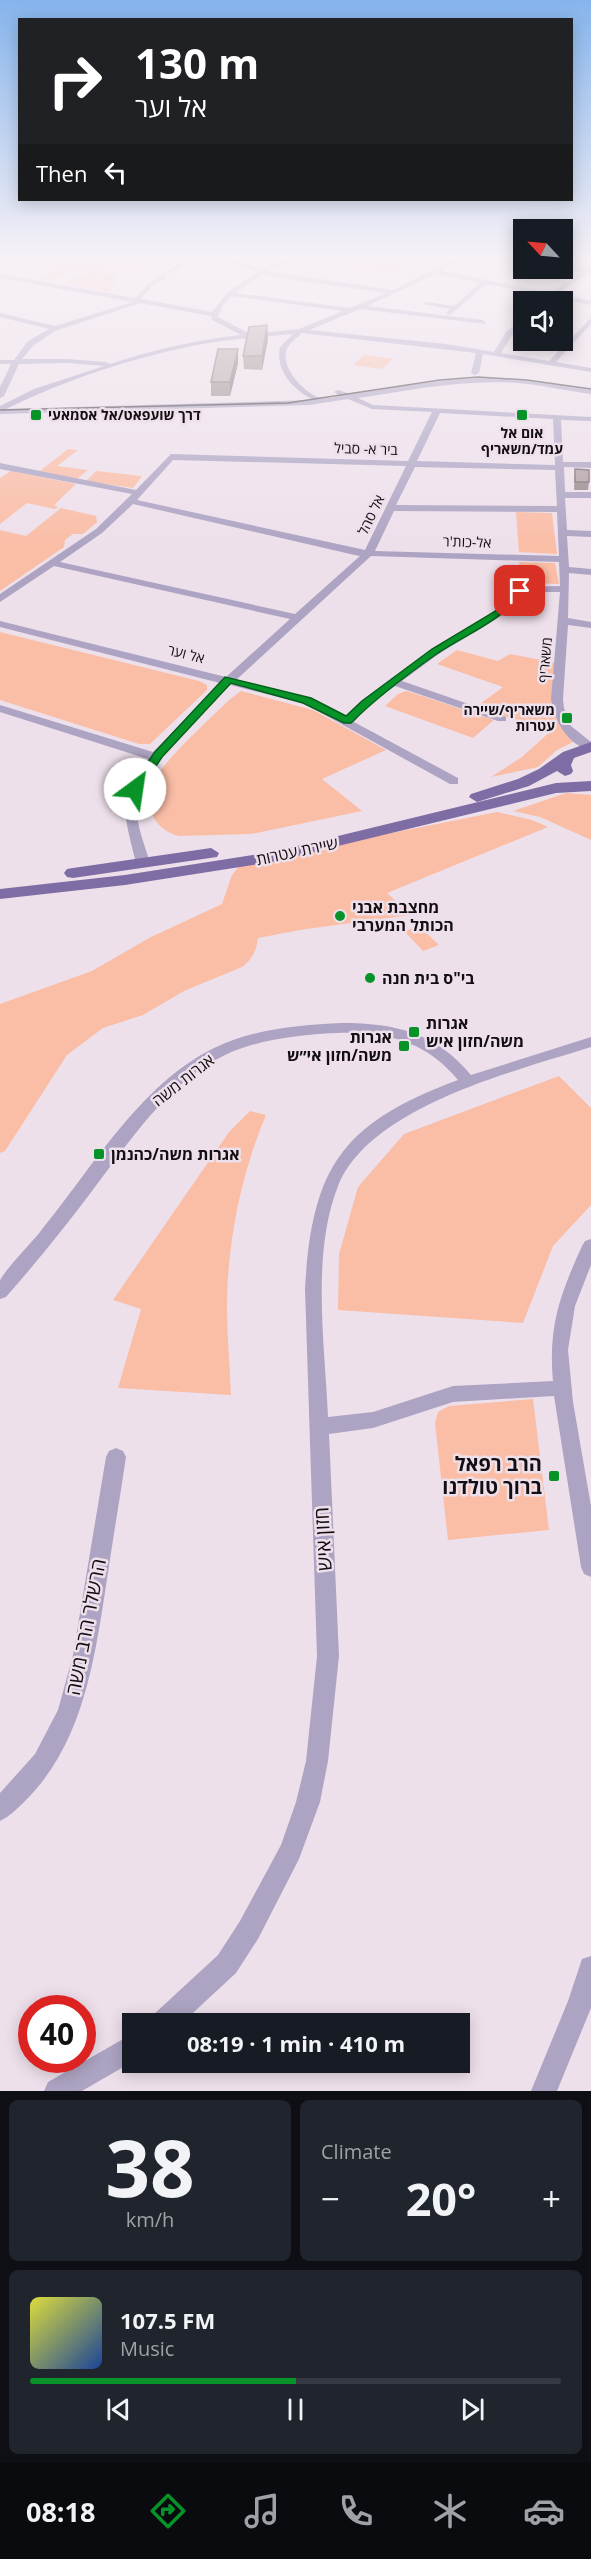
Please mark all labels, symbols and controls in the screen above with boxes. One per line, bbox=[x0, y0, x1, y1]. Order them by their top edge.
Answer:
text: 130 m bbox=[135, 34, 259, 91]
icon: right bbox=[36, 42, 114, 120]
text: אל וער bbox=[135, 88, 207, 125]
icon: left bbox=[99, 156, 132, 189]
text: Then bbox=[36, 158, 87, 188]
north arrow bbox=[513, 219, 573, 279]
map controls bbox=[513, 219, 573, 351]
button: sound bbox=[513, 291, 573, 351]
place label: דרך שועפאט/אל אסמאעי bbox=[48, 405, 201, 424]
marker: דרך שועפאט/אל אסמאעי bbox=[29, 408, 43, 422]
marker: אום אל עמד/משאריף bbox=[515, 408, 529, 422]
place label: אום אל עמד/משאריף bbox=[481, 423, 563, 458]
street label: ביר א- סביל bbox=[334, 438, 399, 459]
street label: אל סהל bbox=[353, 491, 388, 538]
street label: אל-כות'ר bbox=[442, 531, 492, 552]
pin bbox=[494, 565, 545, 616]
icon: arrive bbox=[503, 574, 536, 607]
street label: משאריף bbox=[533, 636, 556, 684]
street label: אל וער bbox=[166, 640, 207, 667]
place label: משאריף/שיירה עטרות bbox=[463, 700, 555, 735]
marker: משאריף/שיירה עטרות bbox=[560, 711, 574, 725]
position arrow bbox=[103, 757, 167, 821]
street label: שיירת עטרות bbox=[254, 832, 340, 870]
place label: מחצבת אבני הכותל המערבי bbox=[352, 896, 454, 936]
marker: מחצבת אבני הכותל המערבי bbox=[333, 909, 347, 923]
place label: בי"ס בית חנה bbox=[382, 967, 475, 989]
marker: בי"ס בית חנה bbox=[363, 971, 377, 985]
place label: אגרות משה/חזון איש bbox=[426, 1012, 524, 1052]
marker: אגרות משה/חזון איש bbox=[407, 1025, 421, 1039]
place label: אגרות משה/חזון אי״ש bbox=[287, 1026, 392, 1066]
marker: אגרות משה/חזון אי״ש bbox=[397, 1039, 411, 1053]
street label: אגרות משה bbox=[147, 1049, 219, 1111]
place label: אגרות משה/כהנמן bbox=[111, 1143, 240, 1165]
marker: אגרות משה/כהנמן bbox=[92, 1147, 106, 1161]
place label: הרב רפאל ברוך טולדנו bbox=[442, 1450, 542, 1500]
marker: הרב רפאל ברוך טולדנו bbox=[547, 1469, 561, 1483]
street label: חזון איש bbox=[307, 1506, 338, 1572]
street label: הרשלר הרב משה bbox=[59, 1556, 112, 1698]
speed limit sign: 40 bbox=[18, 1995, 96, 2073]
text: 08:19 · 1 min · 410 m bbox=[187, 2028, 405, 2058]
text: 38 bbox=[105, 2114, 195, 2220]
text: Climate bbox=[321, 2138, 392, 2165]
text: 20° bbox=[406, 2168, 476, 2229]
text: − bbox=[321, 2176, 340, 2221]
text: + bbox=[542, 2176, 561, 2221]
text: km/h bbox=[126, 2206, 174, 2233]
text: 107.5 FM bbox=[120, 2305, 215, 2335]
text: Music bbox=[120, 2335, 174, 2362]
icon: previous bbox=[102, 2393, 135, 2426]
icon: pause bbox=[279, 2393, 312, 2426]
icon: next bbox=[456, 2393, 489, 2426]
icon: directions bbox=[147, 2490, 189, 2532]
icon: music bbox=[241, 2490, 283, 2532]
icon: phone bbox=[335, 2490, 377, 2532]
icon: climate bbox=[429, 2490, 471, 2532]
icon: car bbox=[523, 2490, 565, 2532]
text: 08:18 bbox=[26, 2493, 95, 2530]

